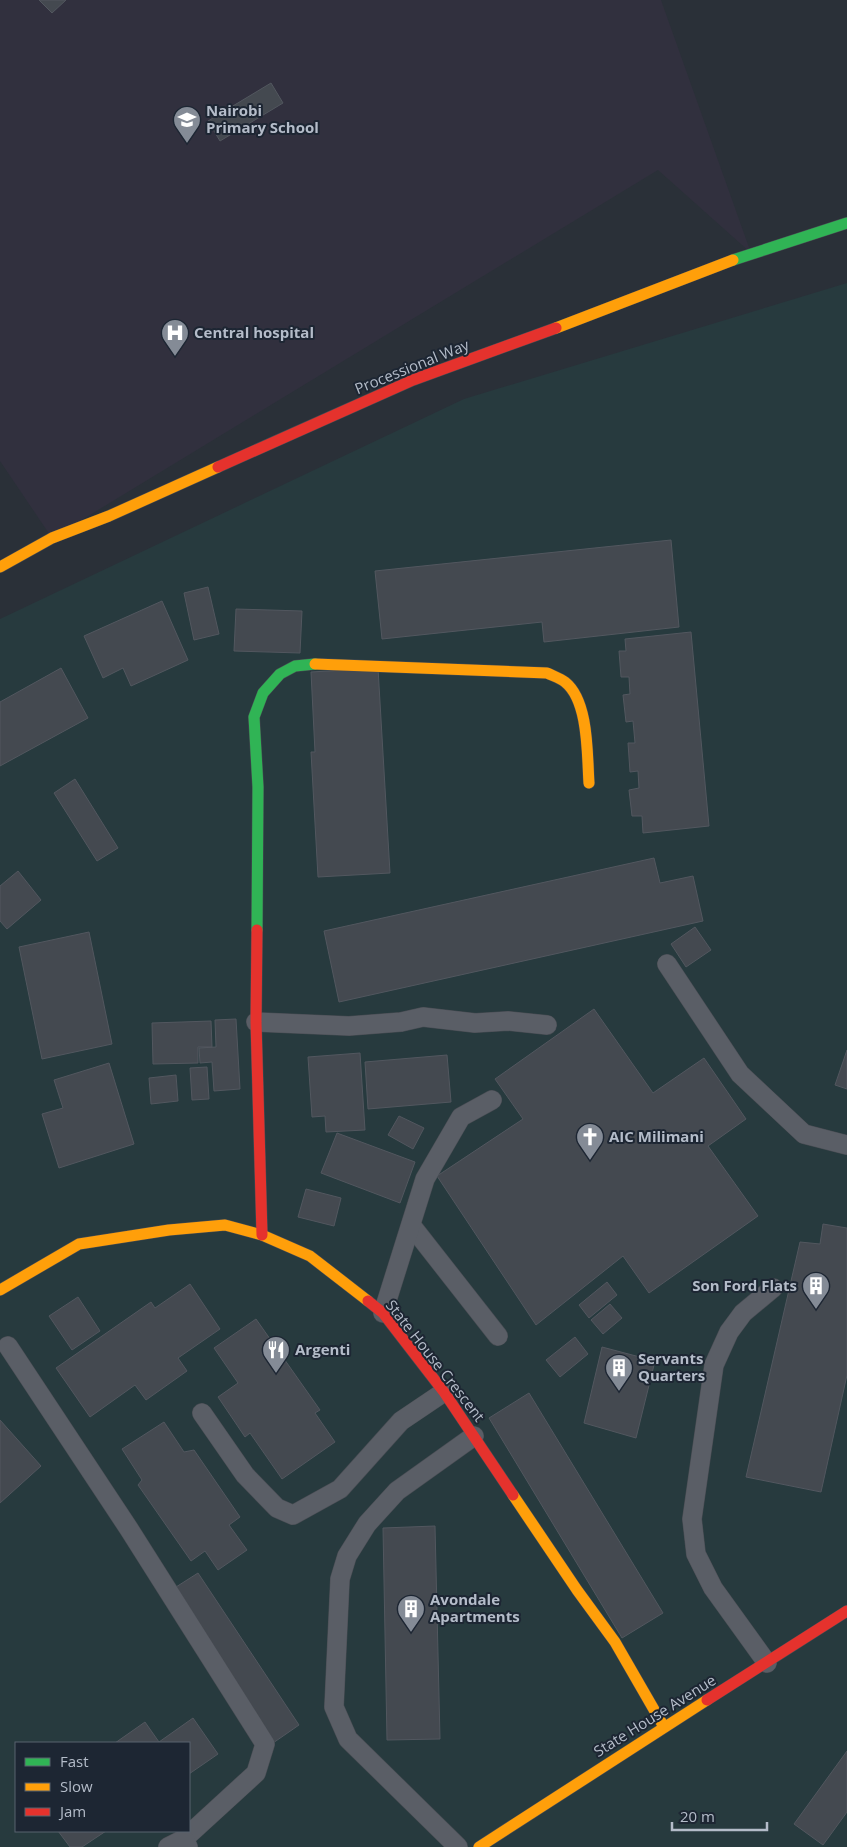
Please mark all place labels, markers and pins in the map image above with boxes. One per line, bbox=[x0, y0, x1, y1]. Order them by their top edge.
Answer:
place label: Nairobi Primary School bbox=[206, 100, 319, 137]
school or university icon: Nairobi Primary School bbox=[172, 105, 202, 144]
hospital icon: Central hospital bbox=[160, 318, 190, 357]
place label: Central hospital bbox=[194, 322, 314, 342]
church icon: AIC Milimani bbox=[575, 1122, 605, 1161]
place label: AIC Milimani bbox=[609, 1126, 704, 1146]
building icon: Son Ford Flats bbox=[801, 1271, 831, 1310]
place label: Son Ford Flats bbox=[692, 1275, 797, 1295]
restaurant icon: Argenti bbox=[261, 1335, 291, 1374]
place label: Argenti bbox=[295, 1339, 350, 1359]
place label: Servants Quarters bbox=[638, 1348, 705, 1385]
building icon: Servants Quarters bbox=[604, 1353, 634, 1392]
place label: Avondale Apartments bbox=[430, 1589, 520, 1626]
building icon: Avondale Apartments bbox=[396, 1594, 426, 1633]

